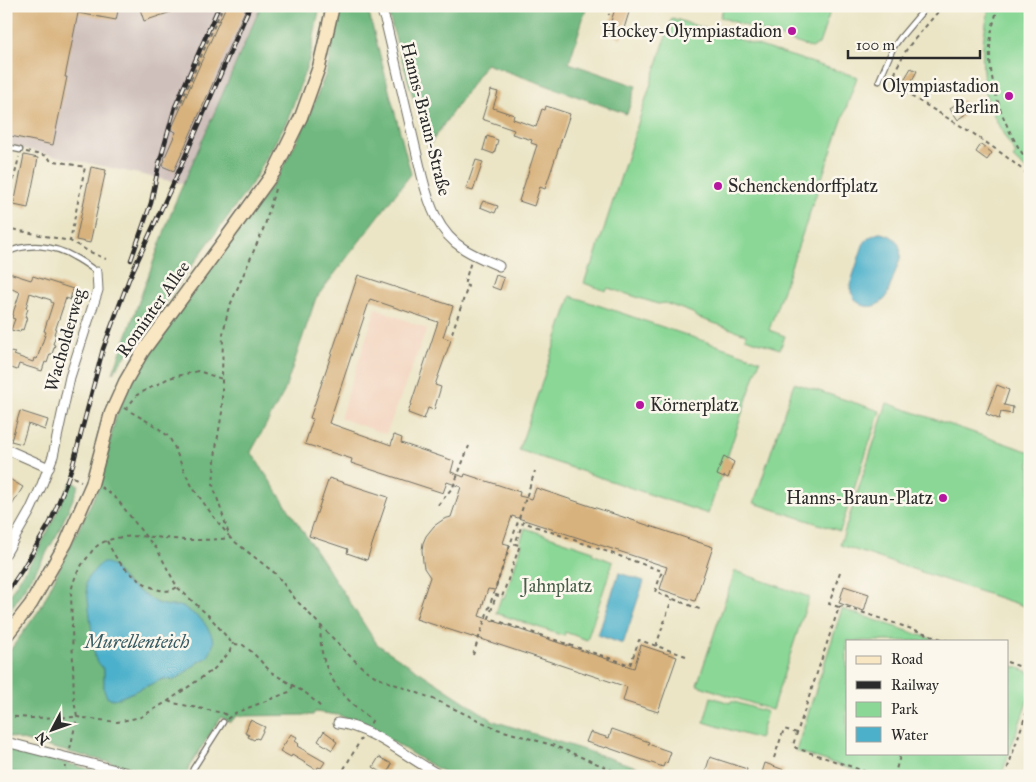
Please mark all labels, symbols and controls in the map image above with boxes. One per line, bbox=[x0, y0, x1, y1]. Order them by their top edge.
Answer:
place label: Hockey-Olympiastadion bbox=[602, 20, 782, 42]
marker: Hockey-Olympiastadion bbox=[786, 25, 798, 37]
scale bar bbox=[848, 28, 981, 60]
text: 100 m bbox=[856, 36, 896, 54]
street label: Hanns-Braun-Straße bbox=[396, 40, 456, 198]
place label: Olympiastadion Berlin bbox=[882, 75, 999, 118]
marker: Olympiastadion Berlin bbox=[1003, 90, 1015, 102]
place label: Schenckendorffplatz bbox=[728, 175, 878, 197]
marker: Schenckendorffplatz bbox=[712, 180, 724, 192]
street label: Rominter Allee bbox=[112, 257, 194, 361]
street label: Wacholderweg bbox=[40, 285, 91, 394]
place label: Körnerplatz bbox=[650, 394, 738, 416]
marker: Körnerplatz bbox=[634, 399, 646, 411]
place label: Hanns-Braun-Platz bbox=[786, 487, 933, 509]
marker: Hanns-Braun-Platz bbox=[937, 492, 949, 504]
park label: Jahnplatz bbox=[520, 575, 592, 598]
water label: Murellenteich bbox=[83, 630, 189, 653]
legend bbox=[846, 640, 1008, 754]
text: Road bbox=[891, 650, 923, 668]
text: Railway bbox=[891, 676, 940, 694]
text: Park bbox=[891, 700, 918, 718]
north arrow bbox=[28, 704, 78, 754]
text: Water bbox=[891, 726, 928, 744]
text: N bbox=[32, 728, 53, 748]

